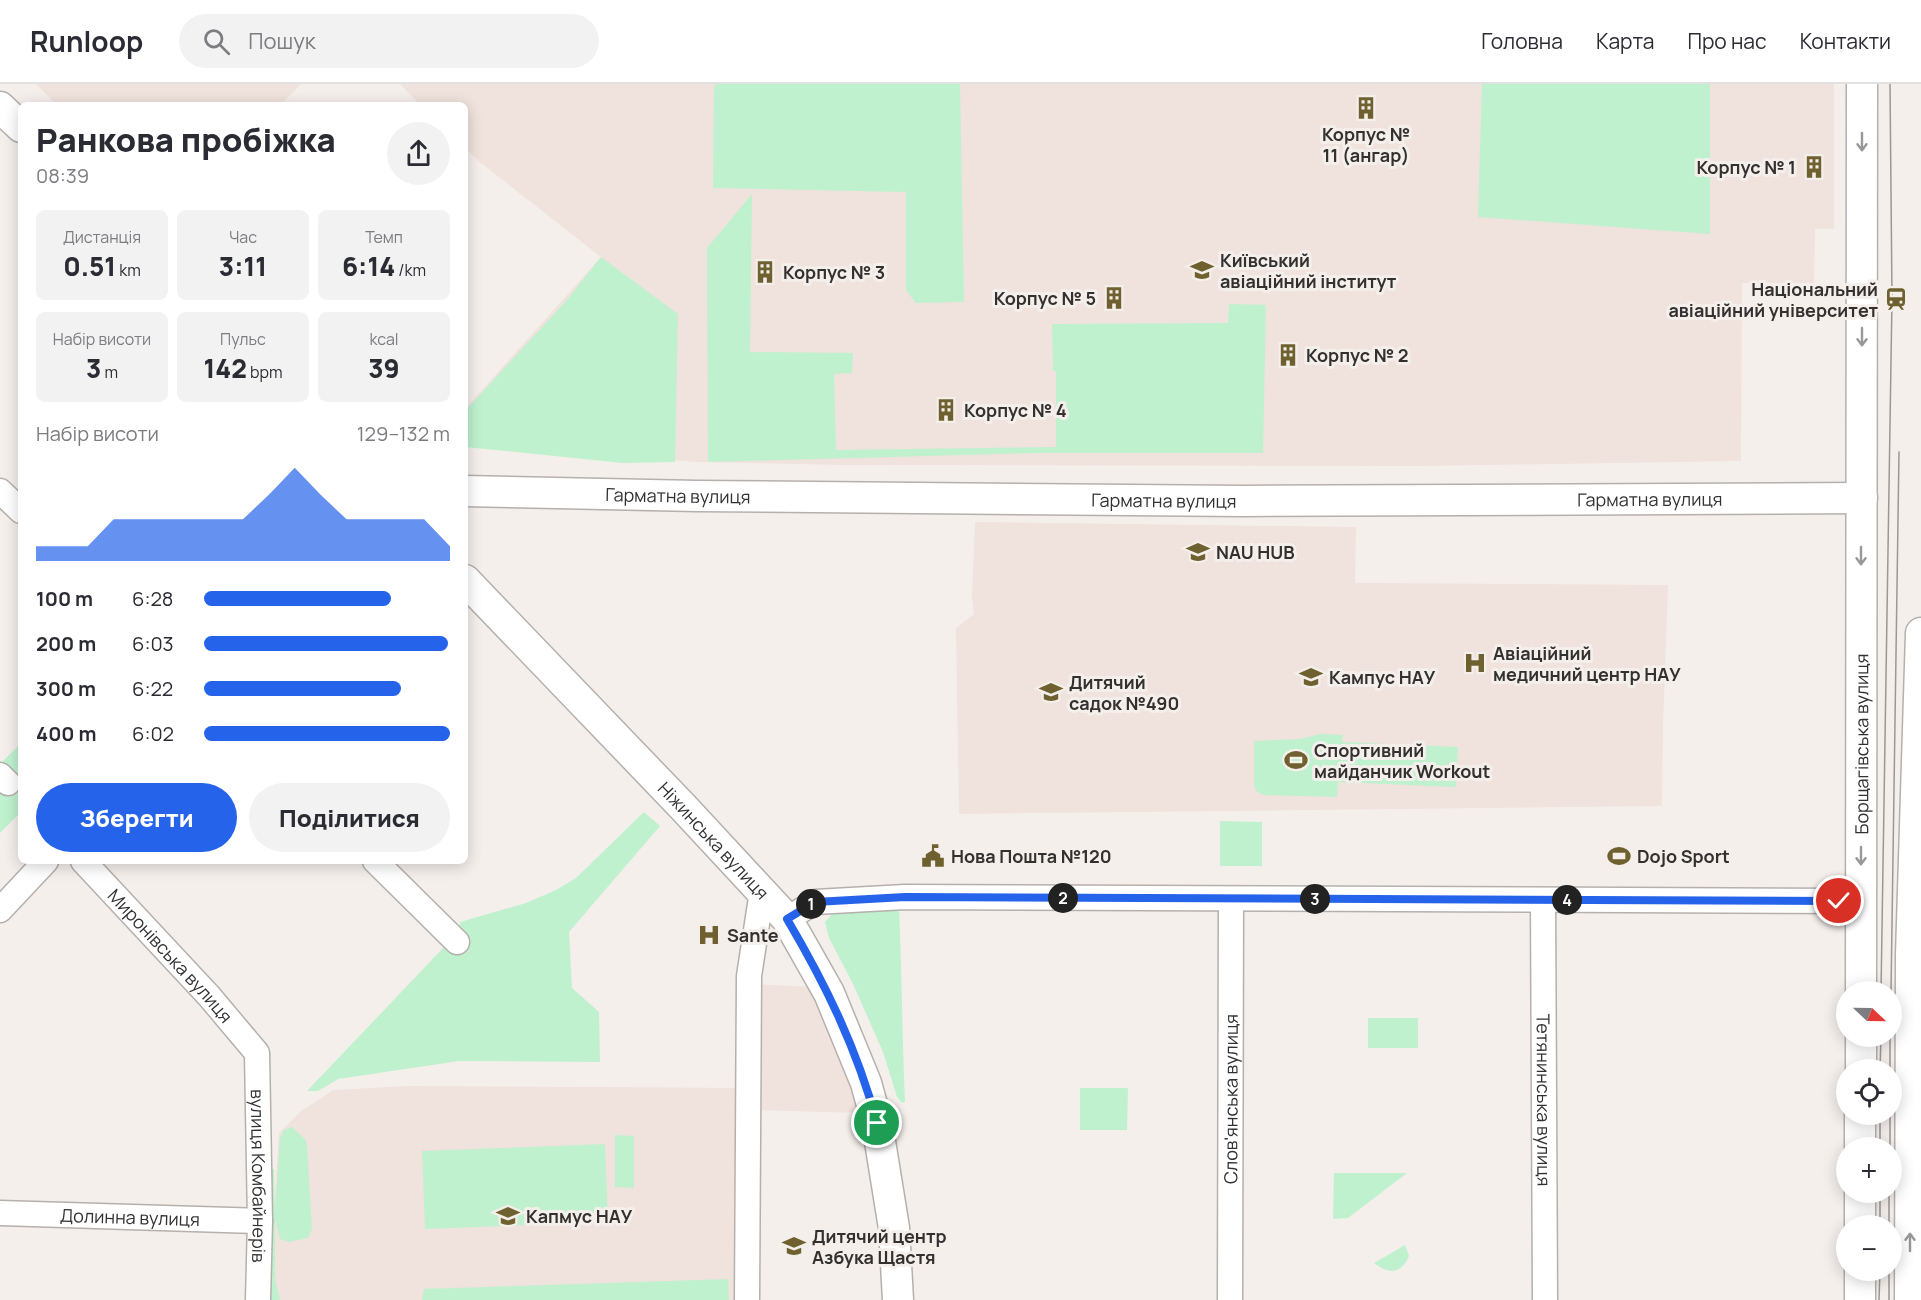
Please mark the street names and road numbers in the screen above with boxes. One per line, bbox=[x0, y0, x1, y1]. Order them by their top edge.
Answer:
street label: Гарматна вулиця bbox=[605, 482, 751, 508]
street label: Гарматна вулиця bbox=[1577, 487, 1723, 511]
street label: Гарматна вулиця bbox=[1091, 488, 1237, 513]
street label: Борщагівська вулиця bbox=[1849, 654, 1873, 834]
street label: Ніжинська вулиця bbox=[653, 776, 775, 904]
street label: Миронівська вулиця bbox=[103, 884, 238, 1028]
street label: Слов'янська вулиця bbox=[1218, 1014, 1243, 1184]
street label: Тетянинська вулиця bbox=[1532, 1014, 1556, 1186]
street label: вулиця Комбайнерів bbox=[246, 1089, 272, 1263]
street label: Долинна вулиця bbox=[60, 1203, 200, 1231]

